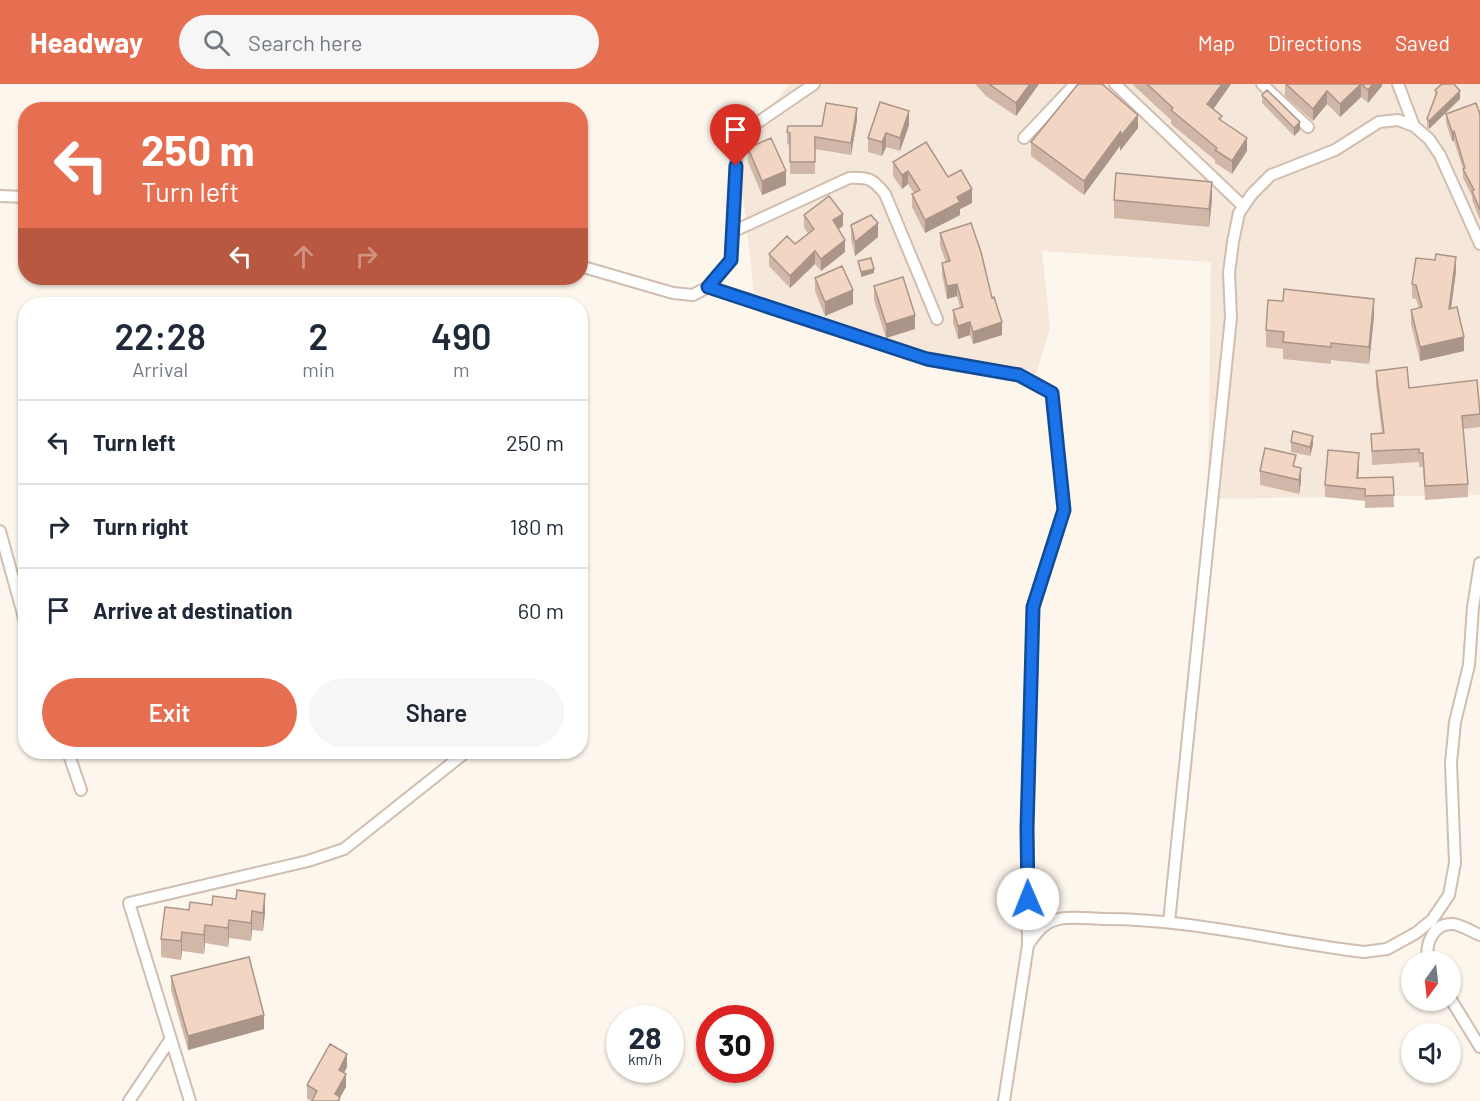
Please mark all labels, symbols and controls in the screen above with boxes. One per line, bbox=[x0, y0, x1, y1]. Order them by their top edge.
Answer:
search box bbox=[179, 15, 599, 69]
text: Headway bbox=[30, 25, 143, 59]
icon: search bbox=[200, 26, 233, 59]
text: Search here bbox=[248, 29, 362, 55]
text: Map bbox=[1198, 30, 1235, 55]
text: Directions bbox=[1268, 30, 1362, 55]
text: Saved bbox=[1395, 30, 1450, 55]
pin bbox=[710, 104, 761, 166]
icon: arrive bbox=[719, 113, 752, 146]
text: 250 m bbox=[141, 124, 255, 174]
icon: left bbox=[42, 126, 120, 204]
text: Turn left bbox=[141, 175, 239, 207]
icon: left bbox=[224, 240, 257, 273]
icon: ahead bbox=[287, 240, 320, 273]
icon: right bbox=[350, 240, 383, 273]
text: 22:28 bbox=[114, 314, 206, 357]
text: 2 bbox=[309, 314, 328, 357]
text: 490 bbox=[431, 314, 492, 357]
text: Arrival bbox=[132, 357, 188, 381]
text: min bbox=[302, 357, 335, 381]
text: m bbox=[453, 357, 470, 381]
icon: left bbox=[42, 426, 75, 459]
text: Turn left bbox=[93, 429, 176, 455]
text: 250 m bbox=[506, 429, 564, 455]
icon: right bbox=[42, 510, 75, 543]
text: Turn right bbox=[93, 513, 188, 539]
text: 180 m bbox=[510, 513, 564, 539]
icon: arrive bbox=[42, 594, 75, 627]
text: Arrive at destination bbox=[93, 597, 292, 623]
text: 60 m bbox=[518, 597, 564, 623]
button: Exit bbox=[42, 678, 297, 747]
button: Share bbox=[309, 678, 564, 747]
position arrow bbox=[996, 867, 1060, 931]
north arrow bbox=[1401, 951, 1461, 1011]
map controls bbox=[1401, 951, 1461, 1083]
speed limit sign: 30 bbox=[696, 1005, 774, 1083]
text: 28 bbox=[628, 1019, 662, 1055]
button: sound bbox=[1401, 1023, 1461, 1083]
text: km/h bbox=[628, 1050, 662, 1068]

